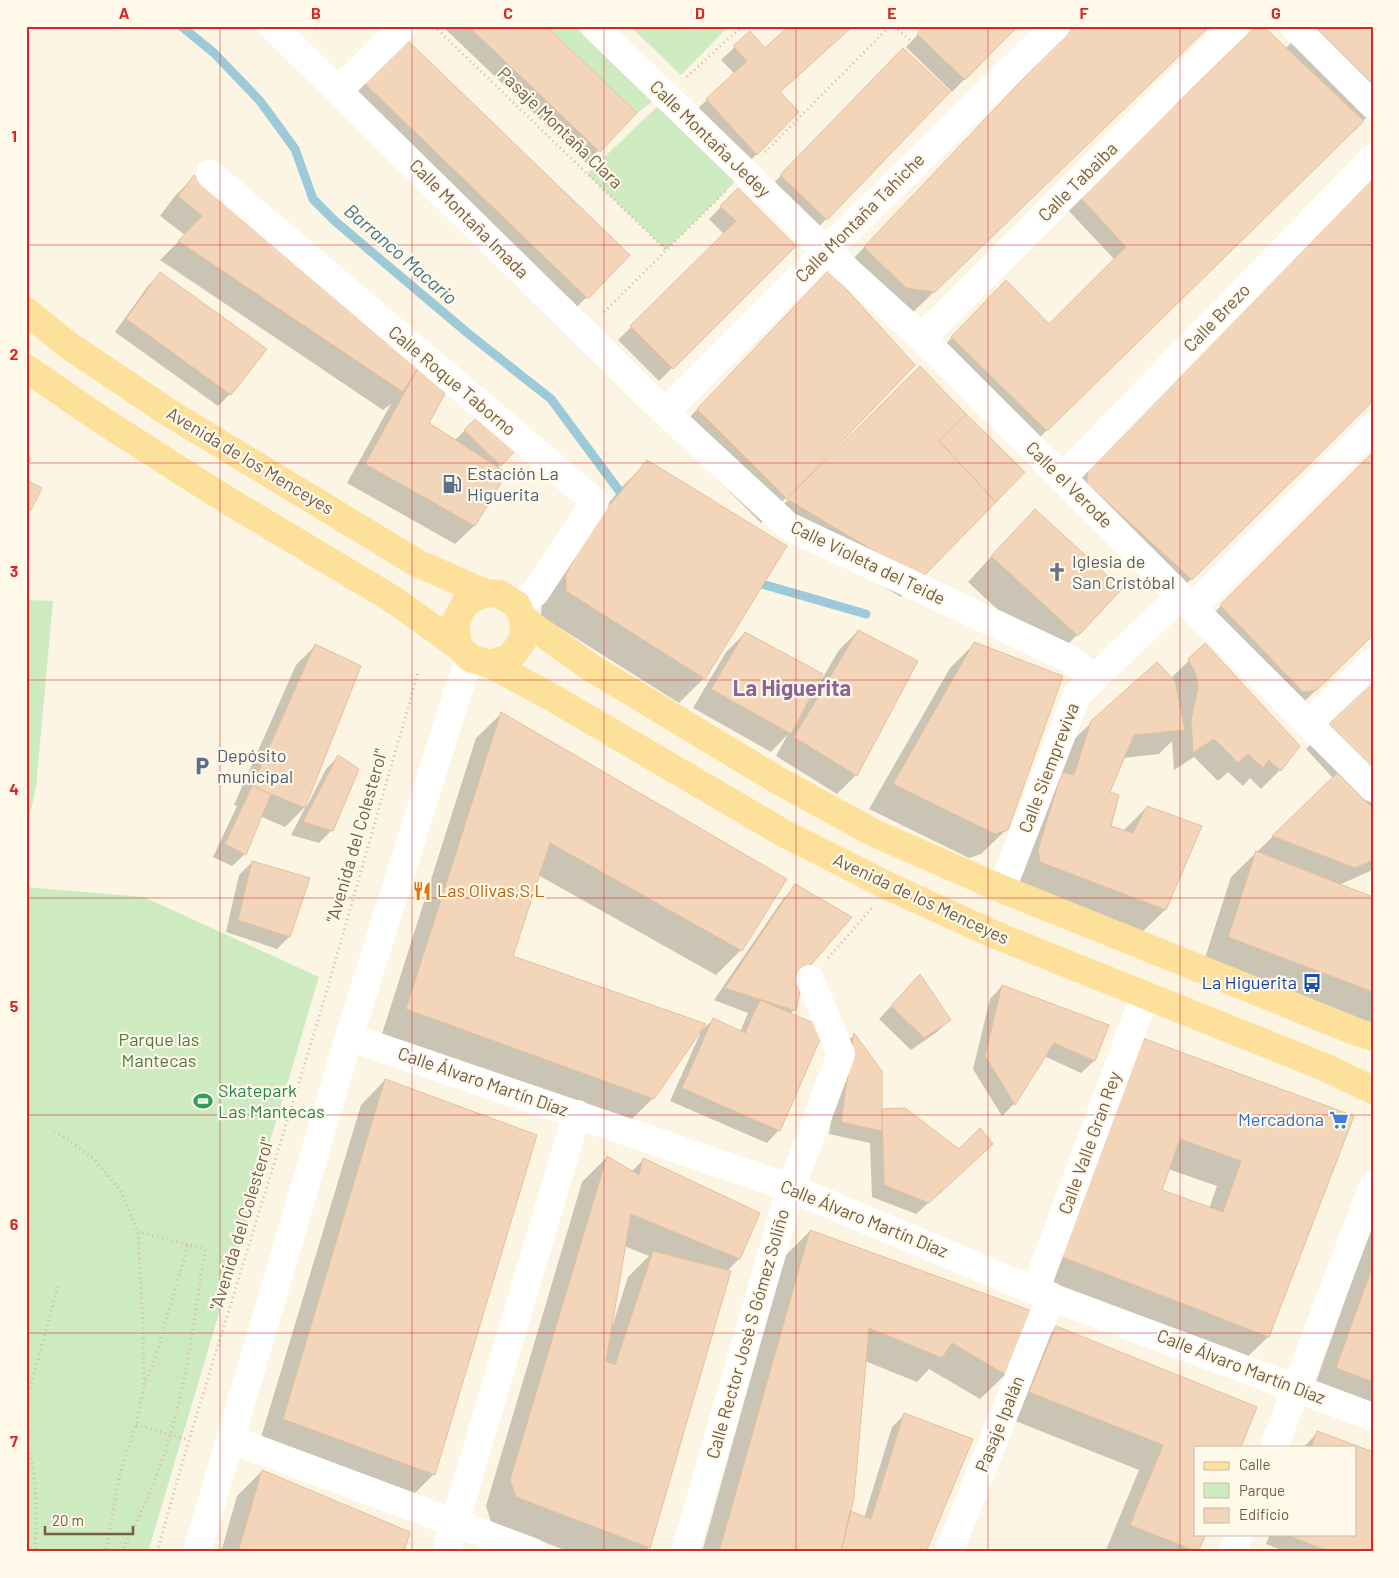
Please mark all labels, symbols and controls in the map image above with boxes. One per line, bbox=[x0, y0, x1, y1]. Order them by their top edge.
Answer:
text: A bbox=[119, 3, 130, 22]
text: B bbox=[311, 3, 321, 22]
text: C bbox=[503, 3, 513, 22]
text: D bbox=[695, 3, 705, 22]
text: E bbox=[887, 3, 897, 22]
text: F bbox=[1080, 3, 1089, 22]
text: G bbox=[1271, 3, 1281, 22]
street label: Pasaje Montaña Clara bbox=[493, 62, 628, 193]
street label: Calle Montaña Jedey bbox=[646, 75, 776, 202]
text: 1 bbox=[11, 126, 17, 145]
street label: Calle Tabaiba bbox=[1033, 137, 1122, 226]
street label: Calle Montaña Tahiche bbox=[790, 148, 929, 287]
street label: Calle Montaña Imada bbox=[405, 154, 534, 283]
water label: Barranco Macario bbox=[340, 198, 462, 309]
street label: Calle Brezo bbox=[1178, 279, 1254, 356]
street label: Calle Roque Taborno bbox=[384, 320, 521, 440]
text: 2 bbox=[10, 344, 19, 363]
street label: Avenida de los Menceyes bbox=[163, 401, 338, 519]
street label: Calle el Verode bbox=[1022, 436, 1118, 532]
place label: Estación La Higuerita bbox=[467, 462, 559, 505]
fuel station icon: Estación La Higuerita bbox=[441, 473, 463, 495]
street label: Calle Violeta del Teide bbox=[788, 515, 949, 609]
place label: Iglesia de San Cristóbal bbox=[1072, 550, 1175, 593]
text: 3 bbox=[10, 561, 18, 580]
church icon: Iglesia de San Cristóbal bbox=[1046, 561, 1068, 583]
district label: La Higuerita bbox=[733, 674, 851, 700]
street label: Calle Siempreviva bbox=[1013, 700, 1083, 836]
place label: Depósito municipal bbox=[217, 744, 293, 787]
street label: "Avenida del Colesterol" bbox=[321, 746, 391, 925]
parking icon: Depósito municipal bbox=[191, 755, 213, 777]
text: 4 bbox=[9, 779, 19, 798]
street label: Avenida de los Menceyes bbox=[830, 848, 1013, 948]
place label: Las Olivas,S,L bbox=[437, 879, 545, 901]
restaurant icon: Las Olivas,S,L bbox=[411, 880, 433, 902]
place label: La Higuerita bbox=[1202, 971, 1297, 993]
bus stop icon: La Higuerita bbox=[1301, 972, 1323, 994]
text: 5 bbox=[10, 996, 19, 1015]
park label: Parque las Mantecas bbox=[119, 1028, 199, 1071]
street label: Calle Álvaro Martín Díaz bbox=[395, 1042, 571, 1121]
street label: Calle Valle Gran Rey bbox=[1053, 1068, 1125, 1217]
place label: Skatepark Las Mantecas bbox=[218, 1079, 325, 1122]
sports icon: Skatepark Las Mantecas bbox=[192, 1090, 214, 1112]
place label: Mercadona bbox=[1238, 1108, 1324, 1130]
supermarket icon: Mercadona bbox=[1328, 1109, 1350, 1131]
street label: "Avenida del Colesterol" bbox=[204, 1134, 278, 1313]
street label: Calle Álvaro Martín Díaz bbox=[777, 1174, 951, 1262]
street label: Calle Rector José S Gómez Soliño bbox=[701, 1206, 793, 1461]
text: 6 bbox=[10, 1214, 19, 1233]
street label: Calle Álvaro Martín Díaz bbox=[1154, 1324, 1329, 1408]
street label: Pasaje Ipalán bbox=[970, 1372, 1028, 1475]
text: 7 bbox=[10, 1431, 18, 1450]
legend bbox=[1194, 1446, 1356, 1536]
text: Calle bbox=[1239, 1455, 1271, 1473]
text: Parque bbox=[1239, 1481, 1285, 1499]
scale bar bbox=[45, 1503, 132, 1535]
text: Edificio bbox=[1239, 1505, 1289, 1523]
text: 20 m bbox=[52, 1511, 84, 1529]

